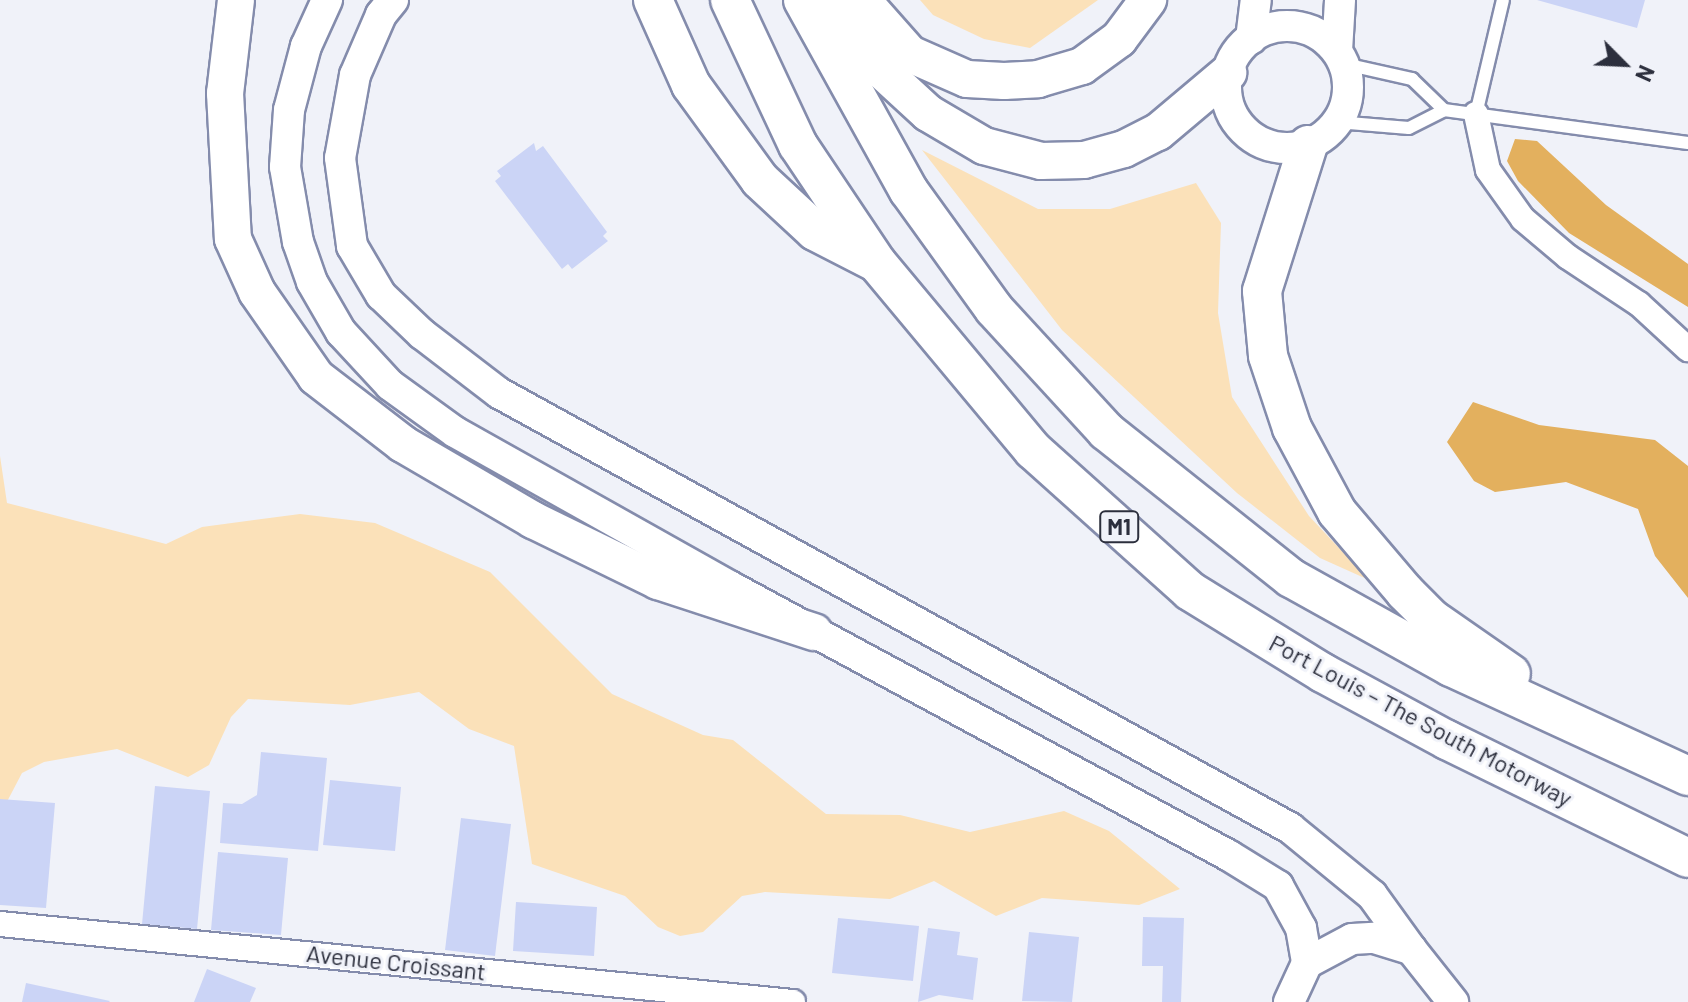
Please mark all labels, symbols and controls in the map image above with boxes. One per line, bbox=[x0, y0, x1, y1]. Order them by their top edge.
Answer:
north arrow bbox=[1584, 24, 1664, 104]
text: N bbox=[1631, 62, 1661, 86]
road number: M1 bbox=[1099, 509, 1139, 545]
street label: Port Louis – The South Motorway bbox=[1265, 628, 1577, 812]
street label: Avenue Croissant bbox=[305, 938, 487, 986]

